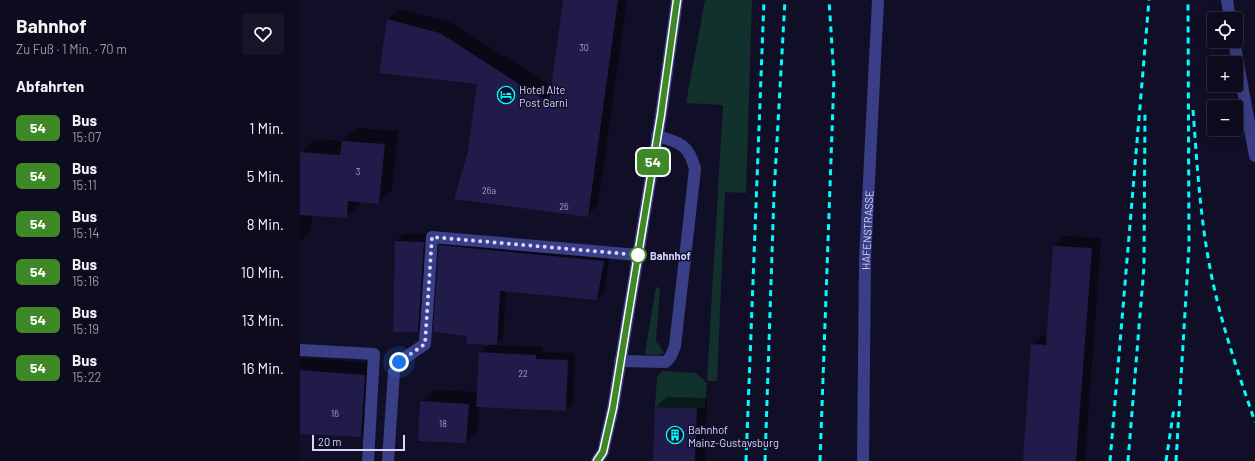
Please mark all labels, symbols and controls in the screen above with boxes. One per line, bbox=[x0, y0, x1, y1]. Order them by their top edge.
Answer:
map controls bbox=[1207, 12, 1243, 136]
button: locate bbox=[1207, 12, 1243, 48]
button: heart bbox=[242, 13, 284, 55]
text: Bahnhof bbox=[16, 14, 87, 37]
text: Zu Fuß · 1 Min. · 70 m bbox=[16, 41, 127, 57]
house number: 30 bbox=[579, 42, 589, 53]
button: + bbox=[1207, 56, 1243, 92]
text: Abfahrten bbox=[16, 77, 84, 95]
place label: Hotel Alte Post Garni bbox=[519, 83, 568, 109]
hotel icon: Hotel Alte Post Garni bbox=[496, 85, 516, 105]
button: − bbox=[1207, 100, 1243, 136]
text: Bus bbox=[72, 111, 97, 129]
text: 54 bbox=[30, 119, 46, 136]
text: 1 Min. bbox=[249, 119, 284, 137]
text: 15:07 bbox=[72, 129, 101, 145]
line badge: 54 bbox=[635, 149, 671, 175]
text: 54 bbox=[645, 153, 661, 170]
text: Bus bbox=[72, 159, 97, 177]
house number: 3 bbox=[356, 166, 361, 177]
text: 54 bbox=[30, 167, 46, 184]
text: 5 Min. bbox=[247, 167, 284, 185]
text: 15:11 bbox=[72, 177, 97, 193]
house number: 26a bbox=[482, 185, 496, 196]
street label: HAFENSTRASSE bbox=[858, 190, 875, 270]
house number: 26 bbox=[559, 201, 569, 212]
text: Bus bbox=[72, 207, 97, 225]
text: 54 bbox=[30, 215, 46, 232]
text: 8 Min. bbox=[247, 215, 284, 233]
text: 15:14 bbox=[72, 225, 99, 241]
marker: Bahnhof bbox=[629, 246, 647, 264]
place label: Bahnhof bbox=[650, 249, 691, 262]
text: Bus bbox=[72, 255, 97, 273]
text: 54 bbox=[30, 263, 46, 280]
text: 10 Min. bbox=[241, 263, 284, 281]
text: 15:16 bbox=[72, 273, 99, 289]
text: Bus bbox=[72, 303, 97, 321]
text: 54 bbox=[30, 311, 46, 328]
text: 13 Min. bbox=[242, 311, 284, 329]
text: 15:19 bbox=[72, 321, 99, 337]
text: Bus bbox=[72, 351, 97, 369]
your location bbox=[389, 352, 409, 372]
text: 54 bbox=[30, 359, 46, 376]
text: 16 Min. bbox=[242, 359, 284, 377]
house number: 22 bbox=[518, 368, 528, 379]
text: 15:22 bbox=[72, 369, 102, 385]
house number: 16 bbox=[331, 408, 339, 419]
house number: 18 bbox=[439, 418, 447, 429]
place label: Bahnhof Mainz-Gustavsburg bbox=[688, 423, 779, 449]
building icon: Bahnhof Mainz-Gustavsburg bbox=[665, 425, 685, 445]
scale bar bbox=[312, 433, 405, 452]
text: 20 m bbox=[318, 435, 341, 448]

